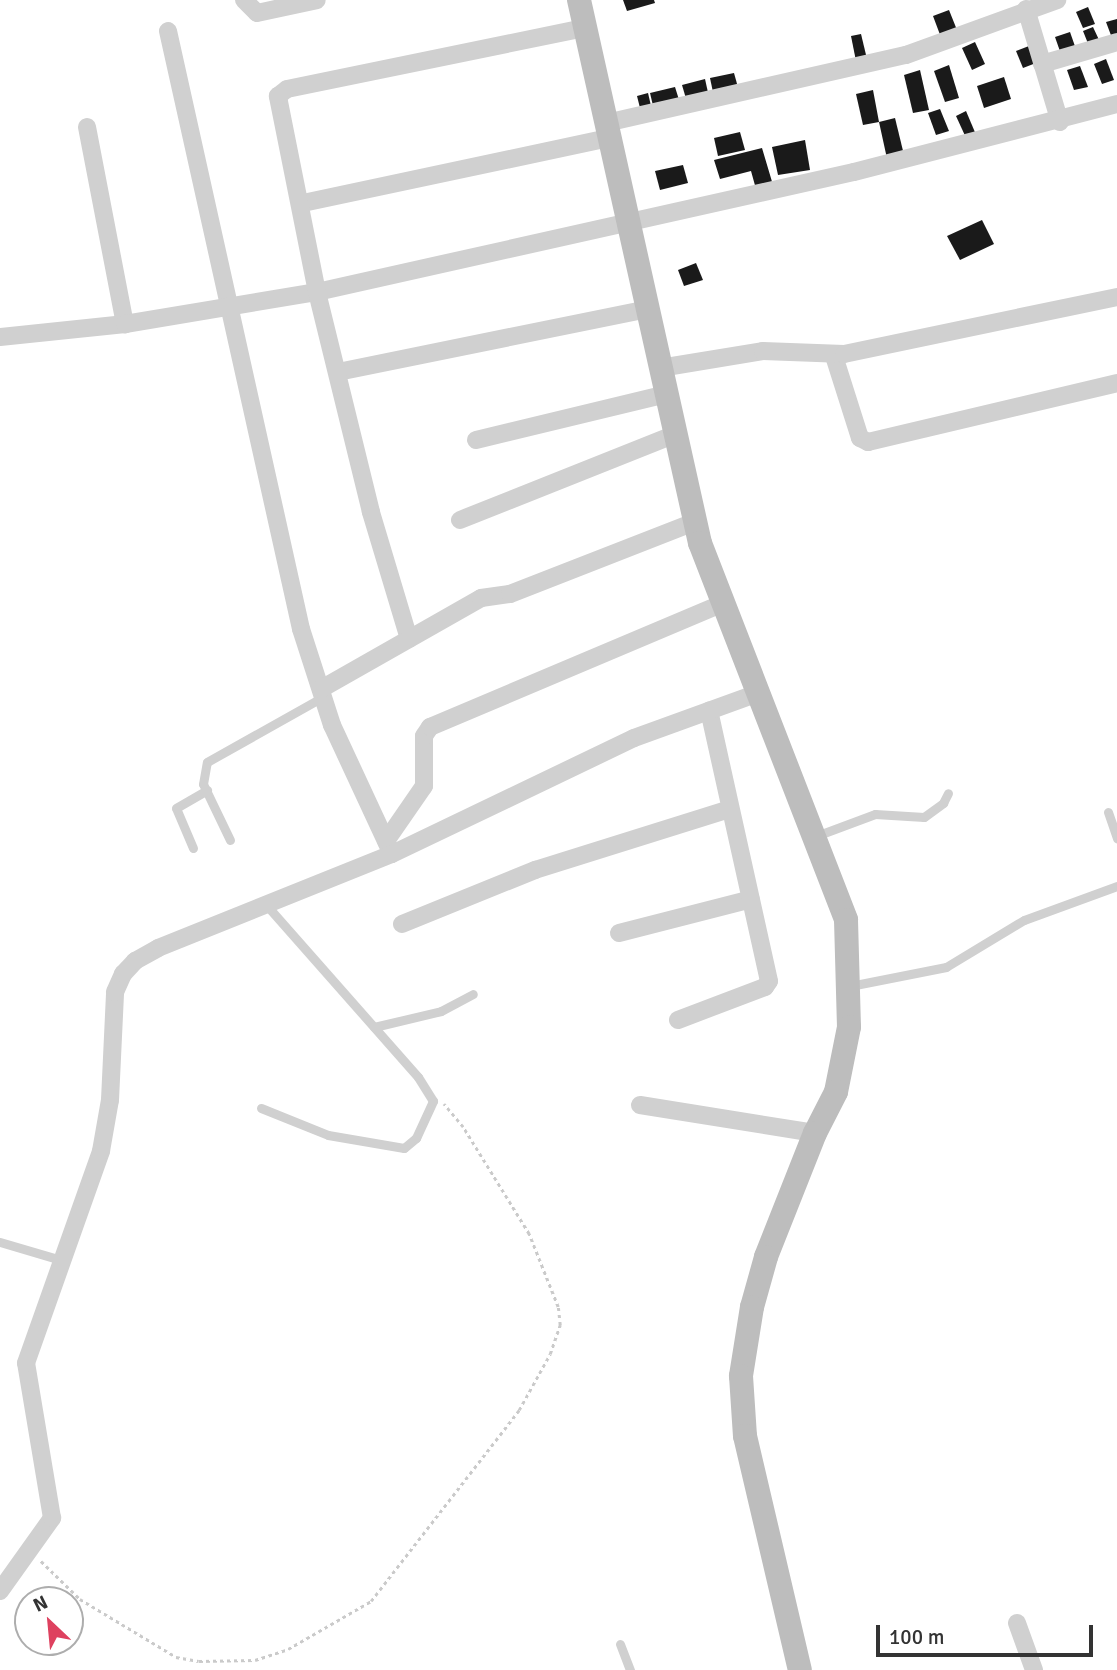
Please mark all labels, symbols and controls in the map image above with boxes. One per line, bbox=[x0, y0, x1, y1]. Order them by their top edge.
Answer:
north arrow bbox=[14, 1586, 84, 1656]
text: N bbox=[29, 1590, 52, 1618]
scale bar bbox=[879, 1610, 1096, 1654]
text: 100 m bbox=[889, 1624, 944, 1650]

